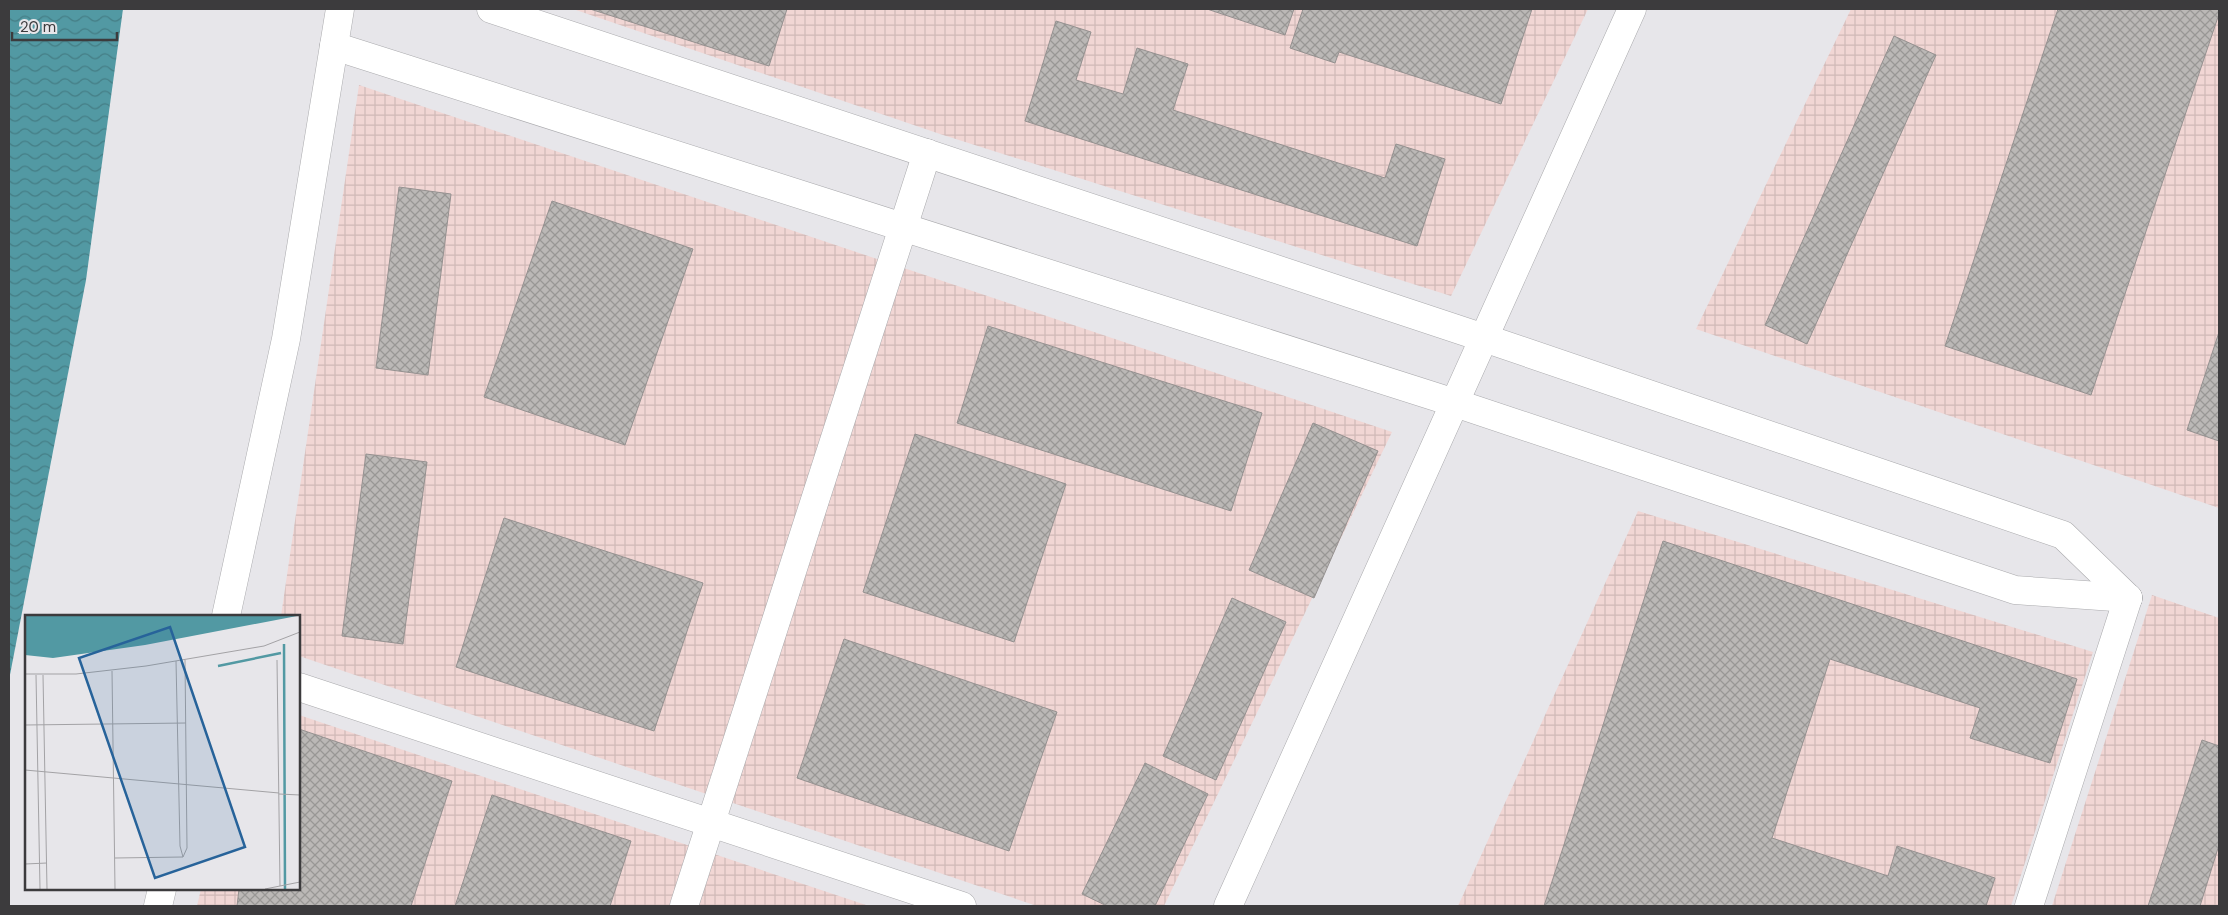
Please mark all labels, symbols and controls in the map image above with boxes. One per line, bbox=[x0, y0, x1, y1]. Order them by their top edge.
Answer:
scale bar bbox=[12, 10, 118, 42]
text: 20 m bbox=[20, 17, 56, 37]
inset map bbox=[25, 615, 300, 890]

